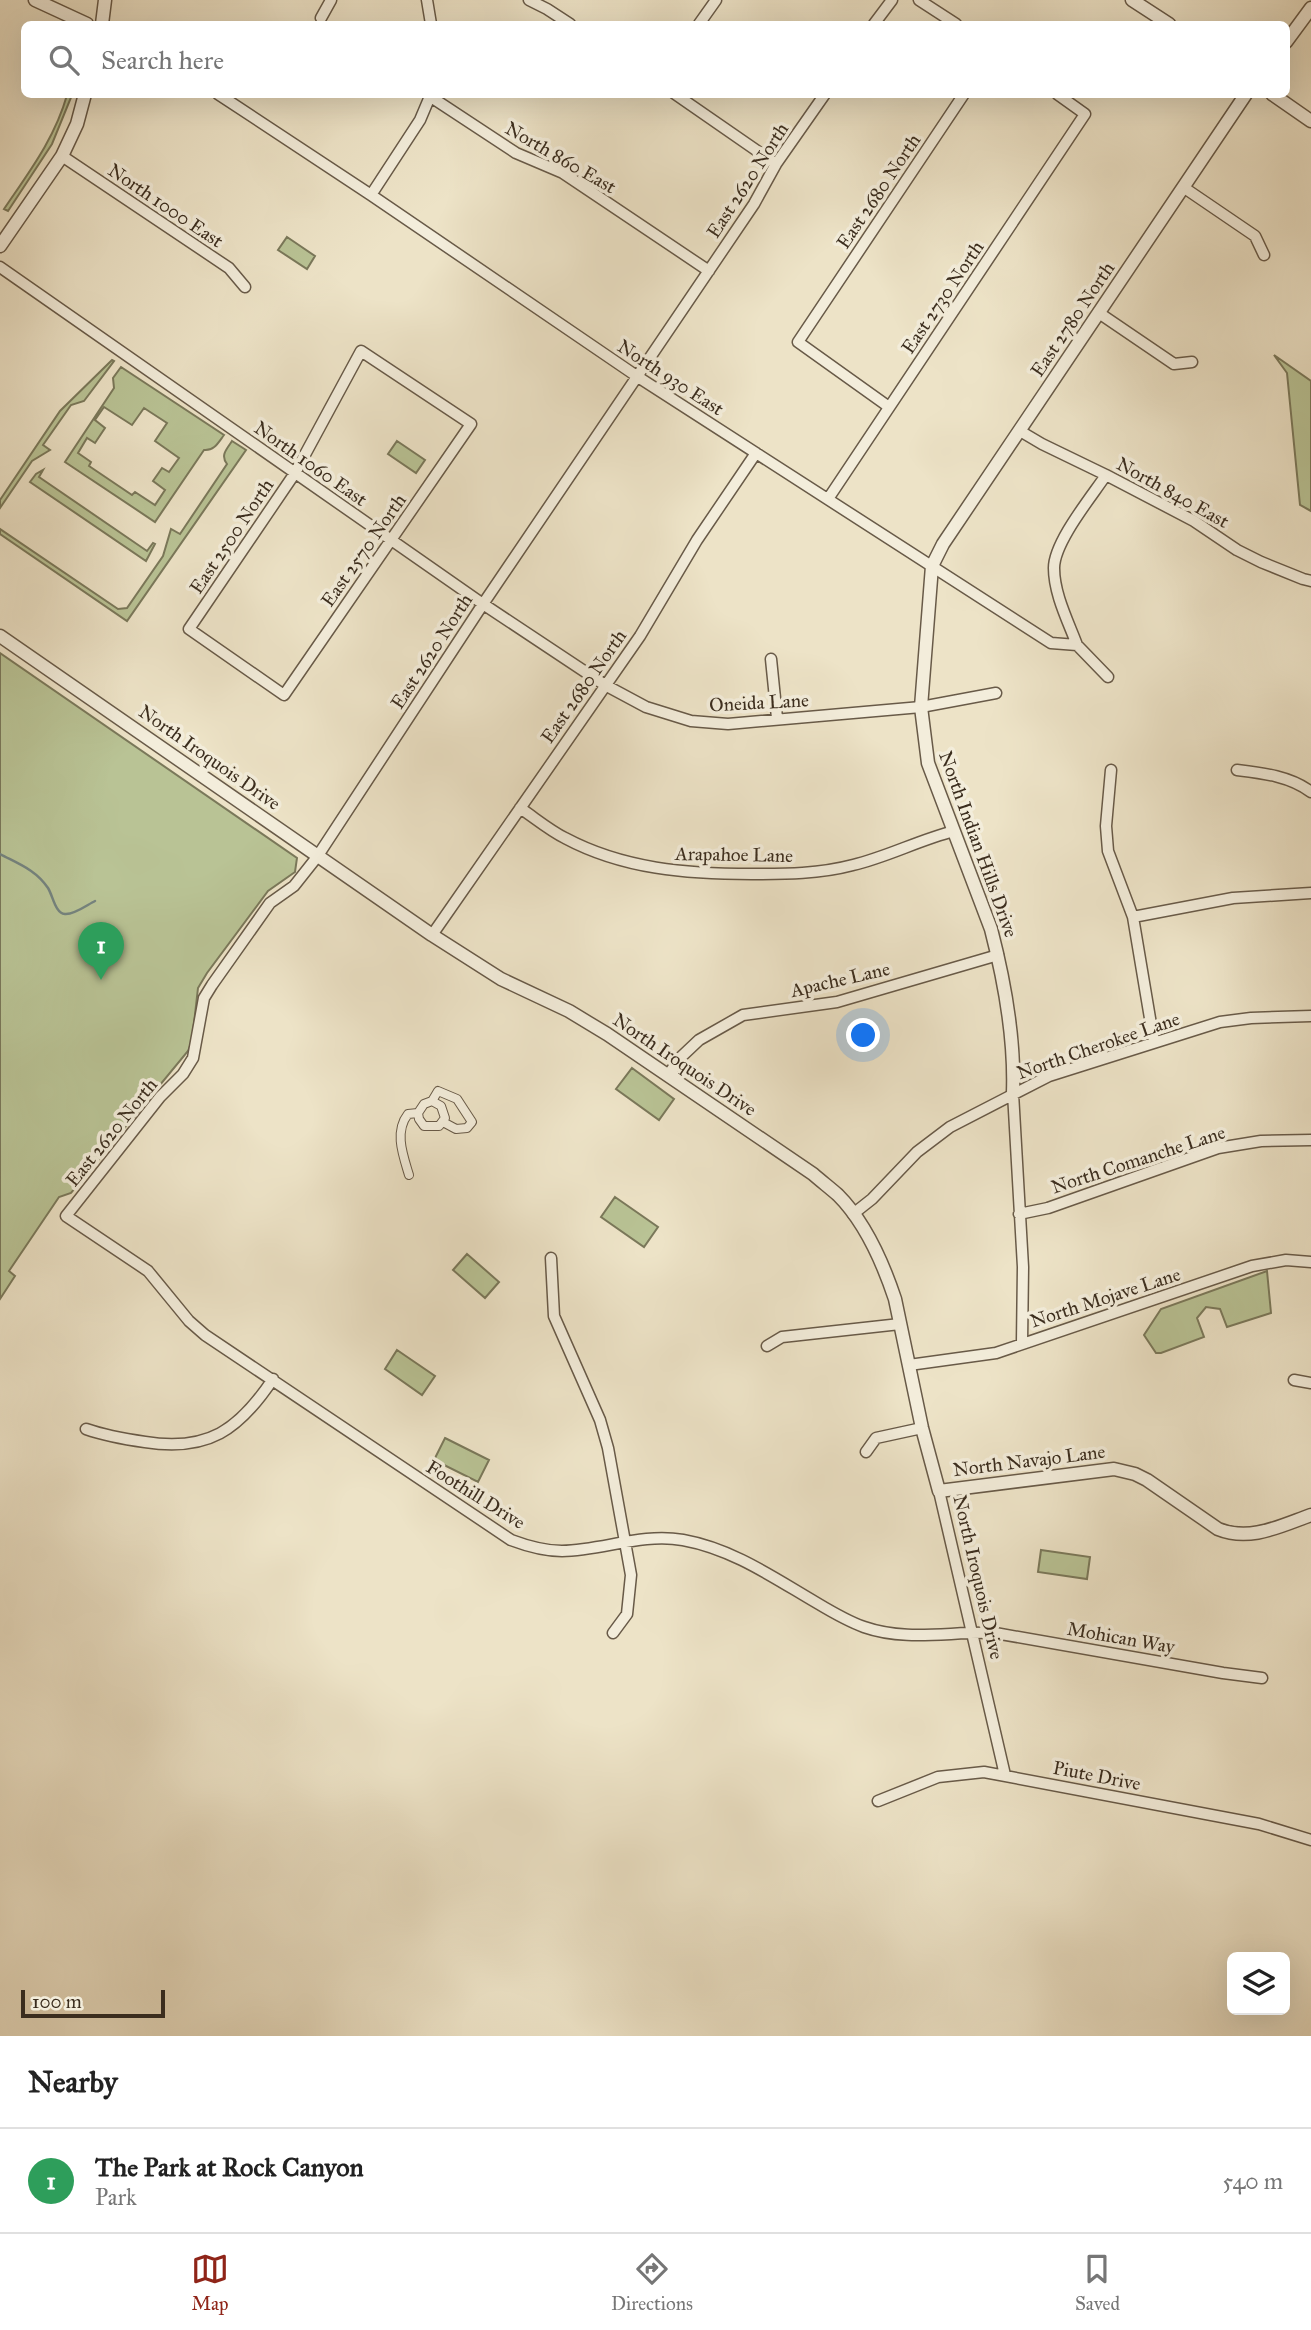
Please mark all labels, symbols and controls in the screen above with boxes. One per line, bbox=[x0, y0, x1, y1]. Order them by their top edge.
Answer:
search box bbox=[21, 21, 1290, 98]
icon: search bbox=[45, 41, 83, 79]
text: Search here bbox=[101, 44, 224, 76]
street label: North 860 East bbox=[501, 116, 621, 199]
street label: East 2620 North bbox=[702, 118, 793, 242]
street label: East 2680 North bbox=[832, 129, 926, 253]
street label: North 1000 East bbox=[104, 158, 228, 253]
street label: East 2730 North bbox=[896, 236, 989, 358]
street label: East 2780 North bbox=[1026, 257, 1120, 381]
street label: North 930 East bbox=[613, 335, 728, 420]
street label: North 1060 East bbox=[250, 416, 372, 511]
street label: North 840 East bbox=[1112, 452, 1233, 533]
street label: East 2500 North bbox=[185, 474, 279, 598]
street label: East 2570 North bbox=[316, 489, 411, 611]
street label: East 2620 North bbox=[386, 589, 477, 713]
street label: East 2680 North bbox=[536, 625, 631, 748]
street label: Oneida Lane bbox=[709, 688, 810, 717]
street label: North Iroquois Drive bbox=[134, 700, 285, 816]
street label: North Indian Hills Drive bbox=[934, 748, 1023, 940]
street label: Arapahoe Lane bbox=[674, 842, 793, 867]
pin: 1 bbox=[78, 922, 124, 980]
street label: Apache Lane bbox=[787, 957, 892, 1002]
street label: North Cherokee Lane bbox=[1014, 1007, 1183, 1084]
street label: North Iroquois Drive bbox=[608, 1008, 761, 1122]
your location bbox=[846, 1018, 880, 1052]
street label: East 2620 North bbox=[61, 1073, 162, 1191]
street label: North Comanche Lane bbox=[1048, 1120, 1228, 1198]
street label: North Mojave Lane bbox=[1027, 1262, 1183, 1333]
street label: North Navajo Lane bbox=[952, 1440, 1107, 1481]
street label: Foothill Drive bbox=[422, 1455, 529, 1534]
street label: North Iroquois Drive bbox=[947, 1493, 1009, 1662]
street label: Mohican Way bbox=[1065, 1617, 1178, 1658]
street label: Piute Drive bbox=[1051, 1756, 1143, 1795]
map controls bbox=[1227, 1952, 1290, 2015]
button: layers bbox=[1227, 1952, 1290, 2015]
scale bar bbox=[21, 1987, 164, 2019]
text: 100 m bbox=[32, 1990, 82, 2013]
text: Nearby bbox=[28, 2064, 118, 2100]
text: The Park at Rock Canyon bbox=[95, 2151, 364, 2183]
text: 1 bbox=[46, 2167, 56, 2195]
text: 540 m bbox=[1222, 2167, 1283, 2195]
text: Park bbox=[95, 2183, 137, 2211]
tab: Map bbox=[191, 2250, 229, 2315]
tab: Directions bbox=[611, 2250, 693, 2315]
tab: Saved bbox=[1075, 2250, 1120, 2315]

